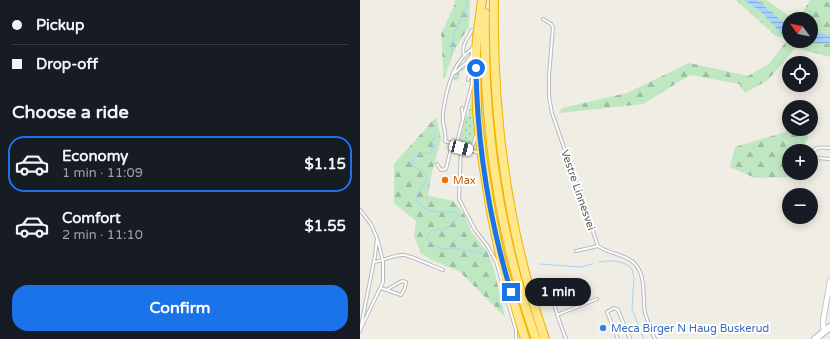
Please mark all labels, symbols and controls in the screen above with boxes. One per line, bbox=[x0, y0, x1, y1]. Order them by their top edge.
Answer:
north arrow bbox=[782, 12, 818, 48]
map controls bbox=[782, 12, 818, 224]
text: Pickup bbox=[36, 16, 84, 34]
text: Drop-off bbox=[36, 55, 98, 73]
button: locate bbox=[782, 56, 818, 92]
route start bbox=[467, 59, 485, 77]
button: layers bbox=[782, 100, 818, 136]
text: Choose a ride bbox=[12, 101, 129, 123]
car bbox=[448, 139, 474, 157]
button: + bbox=[782, 144, 818, 180]
icon: car bbox=[14, 146, 50, 182]
text: Economy bbox=[62, 147, 128, 165]
street label: Vestre Linnesvei bbox=[558, 148, 598, 232]
text: $1.15 bbox=[305, 155, 346, 173]
text: 1 min · 11:09 bbox=[62, 165, 143, 181]
place label: Max bbox=[453, 174, 476, 187]
marker: Max bbox=[440, 175, 450, 185]
button: − bbox=[782, 188, 818, 224]
icon: car bbox=[14, 208, 50, 244]
text: Comfort bbox=[62, 209, 121, 227]
text: $1.55 bbox=[305, 217, 346, 235]
text: 2 min · 11:10 bbox=[62, 227, 143, 243]
callout: 1 min bbox=[525, 278, 591, 306]
route end bbox=[502, 283, 520, 301]
text: 1 min bbox=[541, 284, 575, 300]
button: Confirm bbox=[12, 285, 348, 331]
place label: Meca Birger N Haug Buskerud bbox=[611, 322, 769, 335]
marker: Meca Birger N Haug Buskerud bbox=[598, 323, 608, 333]

